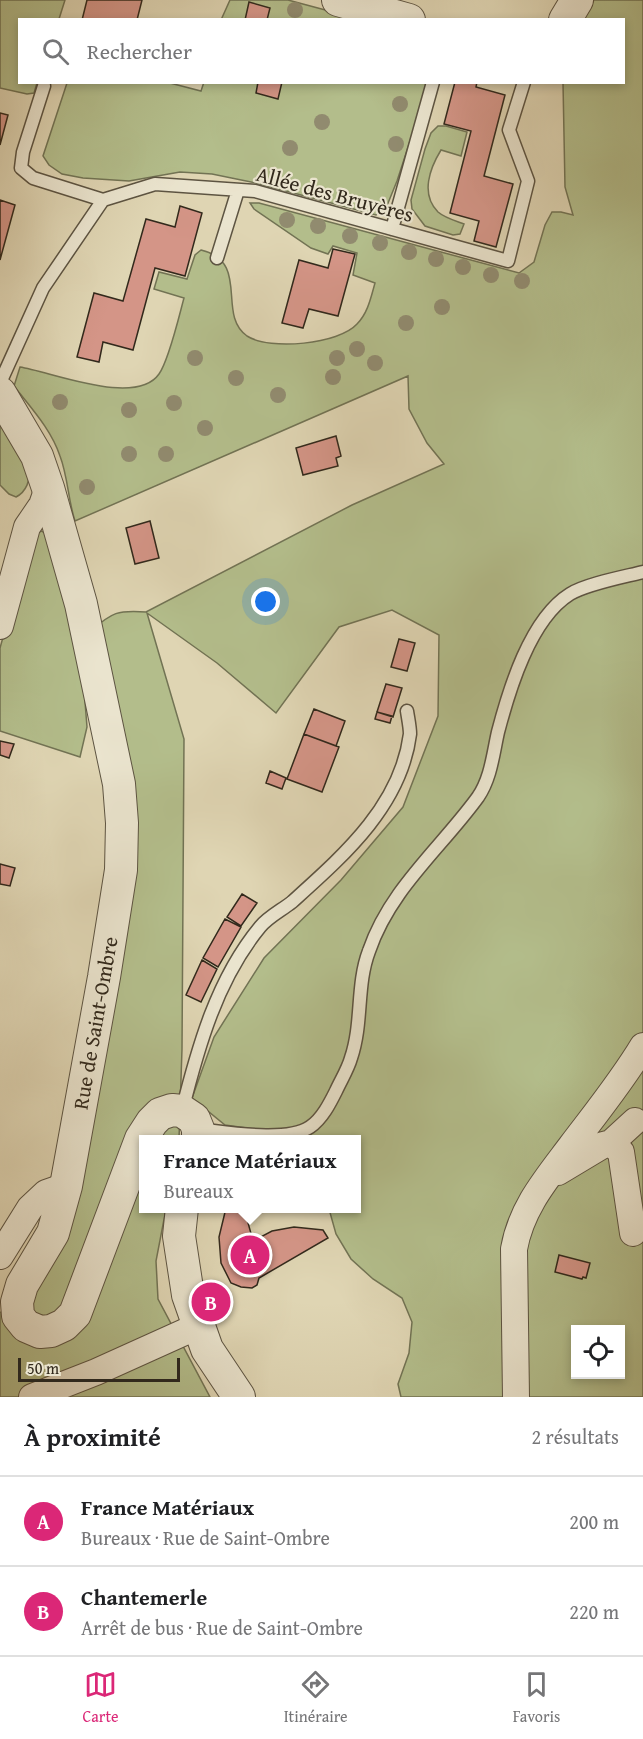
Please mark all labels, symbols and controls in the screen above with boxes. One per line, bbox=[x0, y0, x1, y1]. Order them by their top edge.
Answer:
search box bbox=[18, 18, 625, 84]
icon: search bbox=[39, 35, 72, 68]
text: Rechercher bbox=[87, 35, 192, 67]
street label: Allée des Bruyères bbox=[253, 158, 417, 230]
your location bbox=[251, 587, 280, 616]
street label: Rue de Saint-Ombre bbox=[65, 934, 125, 1112]
popup bbox=[139, 1135, 361, 1213]
text: France Matériaux bbox=[163, 1144, 337, 1176]
text: Bureaux bbox=[163, 1176, 233, 1205]
pin: A bbox=[230, 1232, 270, 1278]
pin: B bbox=[192, 1280, 230, 1324]
map controls bbox=[571, 1325, 625, 1379]
button: locate bbox=[571, 1325, 625, 1379]
scale bar bbox=[18, 1355, 180, 1382]
text: 50 m bbox=[27, 1356, 59, 1380]
text: À proximité bbox=[24, 1417, 161, 1456]
text: 2 résultats bbox=[531, 1422, 619, 1451]
text: France Matériaux bbox=[81, 1491, 254, 1523]
text: A bbox=[37, 1507, 50, 1536]
text: 200 m bbox=[569, 1507, 619, 1536]
text: Bureaux · Rue de Saint-Ombre bbox=[81, 1523, 330, 1552]
text: Chantemerle bbox=[81, 1581, 207, 1613]
text: B bbox=[37, 1597, 50, 1626]
text: 220 m bbox=[569, 1597, 619, 1626]
text: Arrêt de bus · Rue de Saint-Ombre bbox=[81, 1613, 363, 1642]
tab: Carte bbox=[83, 1668, 119, 1728]
tab: Itinéraire bbox=[284, 1668, 348, 1728]
tab: Favoris bbox=[513, 1668, 560, 1728]

